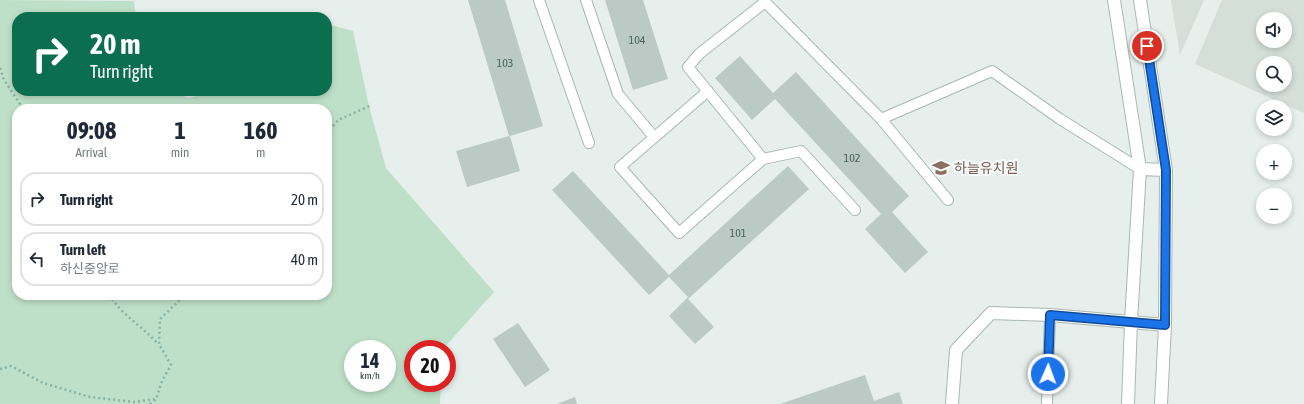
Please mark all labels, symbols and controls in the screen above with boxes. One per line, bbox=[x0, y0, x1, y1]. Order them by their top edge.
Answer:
map controls bbox=[1256, 12, 1292, 224]
button: sound bbox=[1256, 12, 1292, 48]
icon: right bbox=[24, 28, 76, 80]
text: 20 m bbox=[90, 28, 140, 60]
pin bbox=[1130, 29, 1164, 63]
house number: 104 bbox=[629, 33, 646, 47]
icon: arrive bbox=[1136, 35, 1158, 57]
house number: 103 bbox=[497, 56, 513, 70]
button: search bbox=[1256, 56, 1292, 92]
text: Turn right bbox=[90, 61, 153, 82]
button: layers bbox=[1256, 100, 1292, 136]
text: 09:08 bbox=[66, 117, 116, 144]
text: 1 bbox=[174, 117, 186, 144]
text: 160 bbox=[244, 117, 278, 144]
button: + bbox=[1256, 144, 1292, 180]
text: Arrival bbox=[75, 145, 107, 160]
text: min bbox=[171, 145, 189, 160]
text: m bbox=[256, 145, 265, 160]
house number: 102 bbox=[844, 151, 860, 165]
school or university icon: 하늘유치원 bbox=[931, 158, 951, 178]
place label: 하늘유치원 bbox=[954, 160, 1018, 176]
icon: right bbox=[26, 188, 48, 210]
button: − bbox=[1256, 188, 1292, 224]
text: Turn right bbox=[60, 191, 113, 208]
text: 20 m bbox=[291, 191, 318, 208]
house number: 101 bbox=[730, 226, 747, 240]
text: Turn left bbox=[60, 241, 106, 258]
icon: left bbox=[26, 248, 48, 270]
text: 40 m bbox=[291, 251, 318, 268]
text: 하신중앙로 bbox=[60, 261, 120, 276]
speed limit sign: 20 bbox=[404, 340, 456, 392]
text: 14 bbox=[361, 349, 379, 372]
position arrow bbox=[1027, 353, 1069, 395]
text: km/h bbox=[360, 370, 380, 381]

